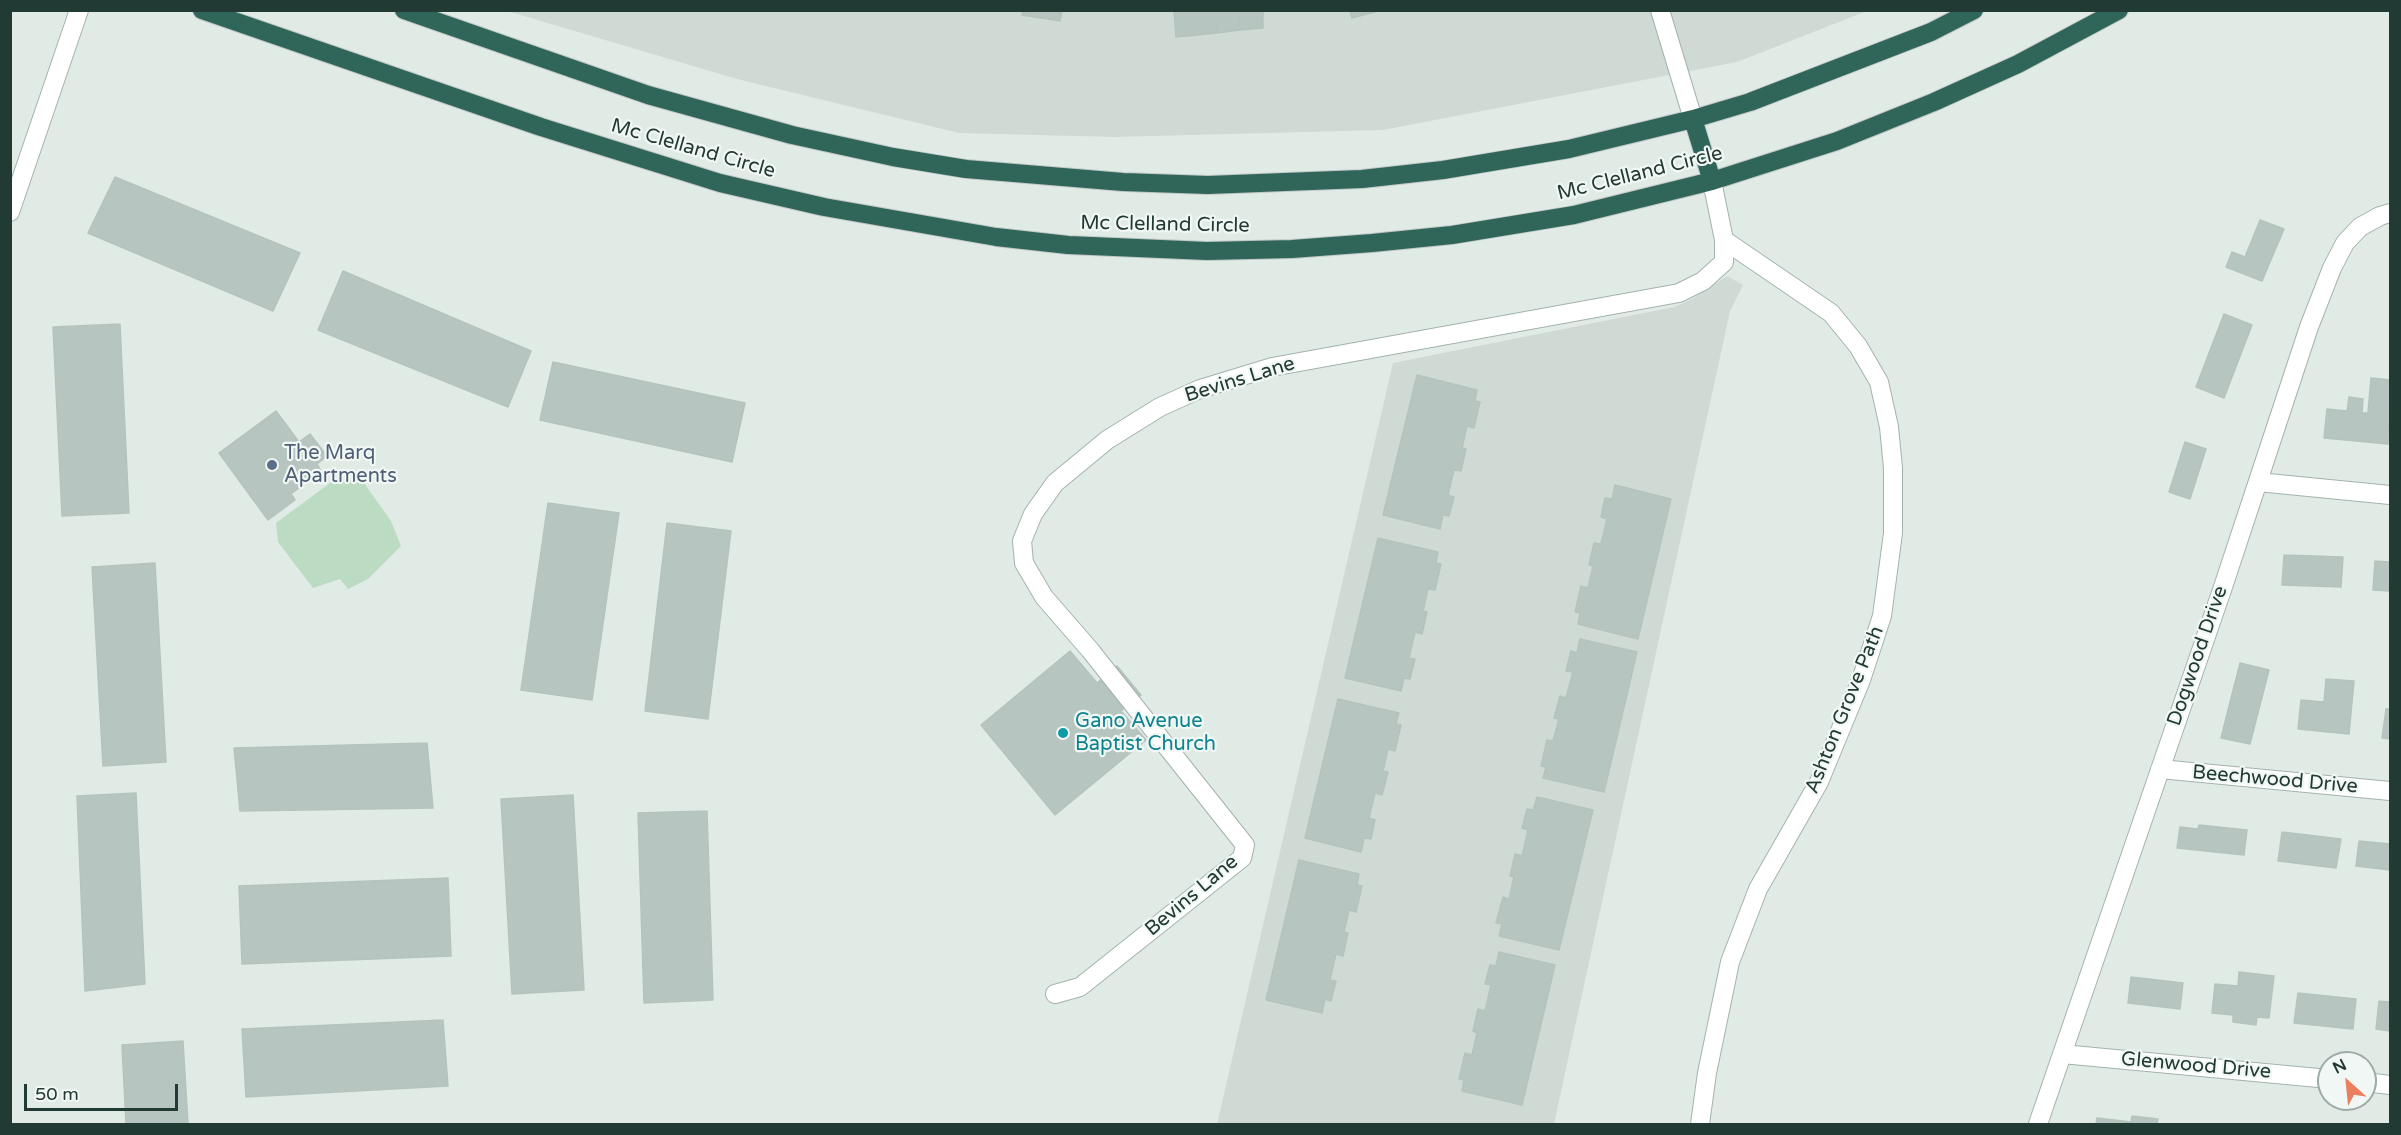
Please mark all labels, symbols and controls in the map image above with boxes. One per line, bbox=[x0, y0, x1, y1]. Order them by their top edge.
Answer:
street label: Mc Clelland Circle bbox=[608, 114, 778, 184]
street label: Mc Clelland Circle bbox=[1555, 142, 1725, 206]
street label: Mc Clelland Circle bbox=[1080, 212, 1250, 238]
street label: Bevins Lane bbox=[1182, 352, 1298, 408]
place label: The Marq Apartments bbox=[284, 442, 397, 489]
marker: The Marq Apartments bbox=[265, 458, 279, 472]
street label: Dogwood Drive bbox=[2163, 583, 2233, 729]
street label: Ashton Grove Path bbox=[1800, 623, 1890, 797]
place label: Gano Avenue Baptist Church bbox=[1075, 710, 1216, 757]
marker: Gano Avenue Baptist Church bbox=[1056, 726, 1070, 740]
street label: Beechwood Drive bbox=[2191, 761, 2359, 799]
street label: Bevins Lane bbox=[1141, 850, 1243, 942]
street label: Glenwood Drive bbox=[2120, 1047, 2272, 1085]
north arrow bbox=[2317, 1051, 2377, 1111]
text: N bbox=[2329, 1055, 2350, 1079]
scale bar bbox=[27, 1072, 182, 1110]
text: 50 m bbox=[35, 1083, 79, 1105]

